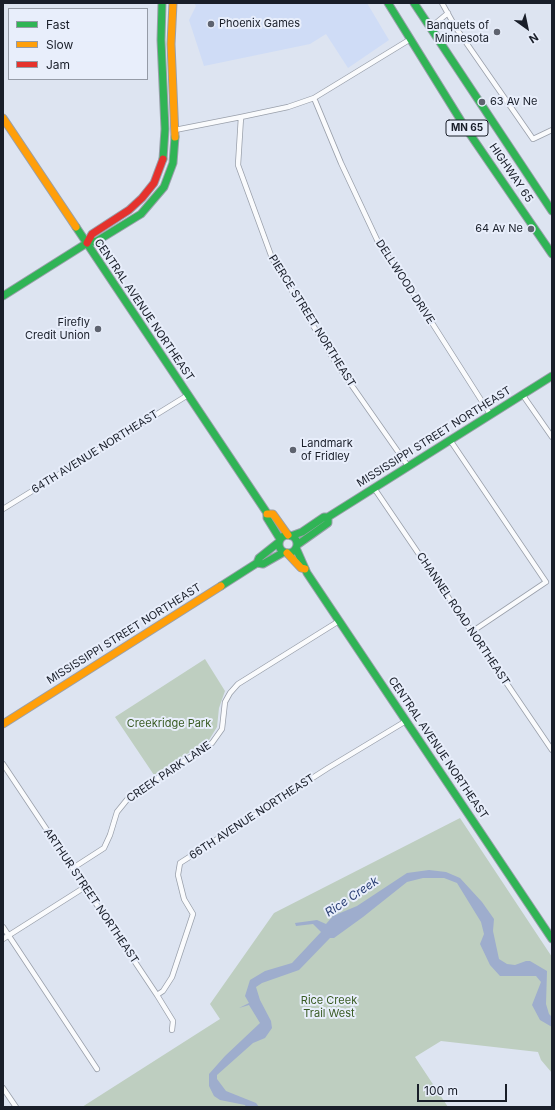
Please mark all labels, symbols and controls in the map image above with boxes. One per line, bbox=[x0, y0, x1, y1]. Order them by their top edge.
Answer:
legend bbox=[8, 8, 148, 80]
north arrow bbox=[507, 8, 547, 48]
text: Fast bbox=[46, 17, 70, 32]
place label: Phoenix Games bbox=[219, 17, 300, 31]
marker: Phoenix Games bbox=[206, 19, 216, 29]
place label: Banquets of Minnesota bbox=[426, 19, 489, 45]
marker: Banquets of Minnesota bbox=[492, 27, 502, 37]
text: N bbox=[526, 30, 541, 46]
text: Slow bbox=[46, 37, 73, 52]
text: Jam bbox=[46, 57, 70, 72]
place label: 63 Av Ne bbox=[490, 95, 538, 109]
marker: 63 Av Ne bbox=[477, 97, 487, 107]
road number: MN 65 bbox=[446, 120, 488, 136]
street label: HIGHWAY 65 bbox=[486, 141, 536, 205]
place label: 64 Av Ne bbox=[475, 222, 523, 236]
marker: 64 Av Ne bbox=[526, 224, 536, 234]
street label: CENTRAL AVENUE NORTHEAST bbox=[91, 236, 197, 384]
street label: DELLWOOD DRIVE bbox=[373, 237, 437, 327]
street label: PIERCE STREET NORTHEAST bbox=[266, 252, 358, 390]
place label: Firefly Credit Union bbox=[25, 316, 90, 342]
marker: Firefly Credit Union bbox=[93, 324, 103, 334]
street label: MISSISSIPPI STREET NORTHEAST bbox=[355, 384, 513, 490]
street label: 64TH AVENUE NORTHEAST bbox=[29, 407, 161, 497]
place label: Landmark of Fridley bbox=[301, 437, 353, 463]
marker: Landmark of Fridley bbox=[288, 445, 298, 455]
street label: CHANNEL ROAD NORTHEAST bbox=[414, 550, 512, 688]
street label: MISSISSIPPI STREET NORTHEAST bbox=[45, 581, 203, 687]
street label: CENTRAL AVENUE NORTHEAST bbox=[385, 674, 491, 822]
park label: Creekridge Park bbox=[127, 717, 211, 731]
street label: CREEK PARK LANE bbox=[124, 739, 214, 805]
street label: 66TH AVENUE NORTHEAST bbox=[187, 772, 317, 862]
street label: ARTHUR STREET NORTHEAST bbox=[41, 826, 141, 966]
water label: Rice Creek bbox=[323, 874, 381, 920]
park label: Rice Creek Trail West bbox=[301, 994, 357, 1020]
scale bar bbox=[419, 1076, 509, 1102]
text: 100 m bbox=[424, 1083, 458, 1098]

